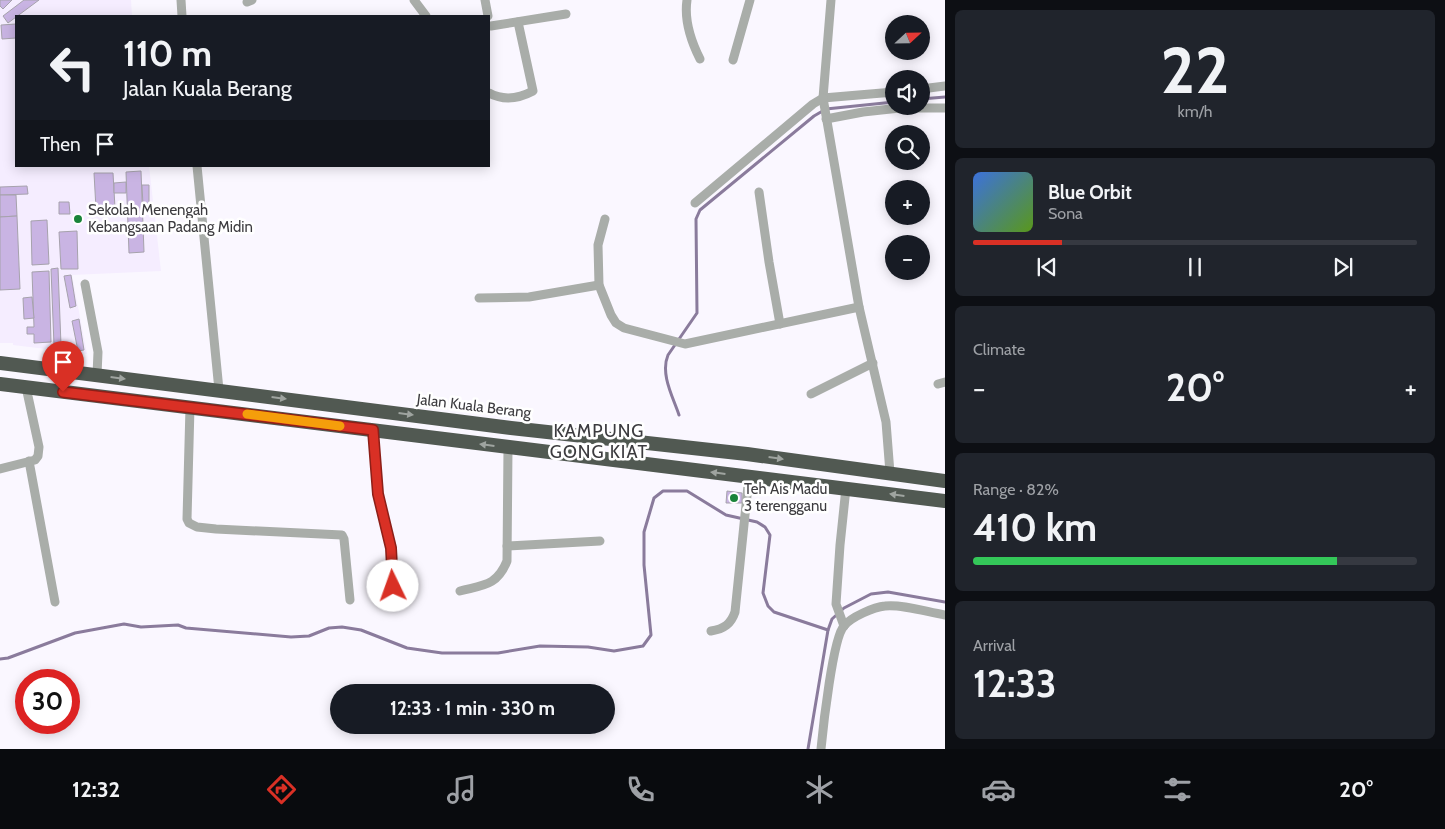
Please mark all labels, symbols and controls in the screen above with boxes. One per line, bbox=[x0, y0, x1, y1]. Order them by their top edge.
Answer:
north arrow bbox=[885, 15, 930, 60]
map controls bbox=[885, 15, 930, 280]
text: 22 bbox=[1161, 30, 1229, 109]
text: 110 m bbox=[123, 32, 212, 75]
icon: left bbox=[40, 35, 105, 100]
button: sound bbox=[885, 70, 930, 115]
text: Jalan Kuala Berang bbox=[123, 75, 292, 102]
text: km/h bbox=[1177, 102, 1213, 121]
button: search bbox=[885, 125, 930, 170]
icon: arrive bbox=[91, 130, 119, 158]
text: Then bbox=[40, 133, 81, 156]
button: + bbox=[885, 180, 930, 225]
text: Blue Orbit bbox=[1048, 181, 1132, 204]
place label: Sekolah Menengah Kebangsaan Padang Midin bbox=[88, 201, 253, 236]
text: Sona bbox=[1048, 204, 1083, 223]
marker: Sekolah Menengah Kebangsaan Padang Midin bbox=[72, 213, 84, 225]
button: − bbox=[885, 235, 930, 280]
icon: previous bbox=[1033, 253, 1061, 281]
icon: pause bbox=[1181, 253, 1209, 281]
icon: next bbox=[1329, 253, 1357, 281]
text: Climate bbox=[973, 340, 1025, 359]
pin bbox=[42, 341, 84, 392]
icon: arrive bbox=[49, 348, 77, 376]
text: 20° bbox=[1166, 364, 1224, 411]
text: − bbox=[973, 371, 985, 405]
text: + bbox=[1405, 371, 1417, 405]
one-way arrow bbox=[110, 374, 126, 382]
street label: Jalan Kuala Berang bbox=[415, 390, 533, 422]
one-way arrow bbox=[271, 394, 287, 402]
one-way arrow bbox=[398, 410, 414, 418]
district label: KAMPUNG GONG KIAT bbox=[550, 420, 648, 463]
one-way arrow bbox=[479, 441, 495, 449]
one-way arrow bbox=[768, 454, 784, 462]
one-way arrow bbox=[710, 469, 726, 477]
place label: Teh Ais Madu 3 terengganu bbox=[744, 480, 827, 515]
text: Range · 82% bbox=[973, 480, 1059, 499]
one-way arrow bbox=[888, 491, 904, 499]
marker: Teh Ais Madu 3 terengganu bbox=[728, 492, 740, 504]
text: 410 km bbox=[973, 504, 1097, 551]
position arrow bbox=[366, 559, 418, 611]
text: Arrival bbox=[973, 636, 1016, 655]
text: 12:33 bbox=[973, 660, 1057, 707]
speed limit sign: 30 bbox=[15, 669, 80, 734]
text: 12:33 · 1 min · 330 m bbox=[390, 697, 555, 720]
icon: directions bbox=[264, 772, 299, 807]
icon: music bbox=[444, 772, 479, 807]
icon: phone bbox=[623, 772, 658, 807]
icon: climate bbox=[802, 772, 837, 807]
icon: car bbox=[981, 772, 1016, 807]
icon: filters bbox=[1160, 772, 1195, 807]
text: 12:32 bbox=[72, 776, 120, 803]
text: 20° bbox=[1339, 776, 1373, 803]

